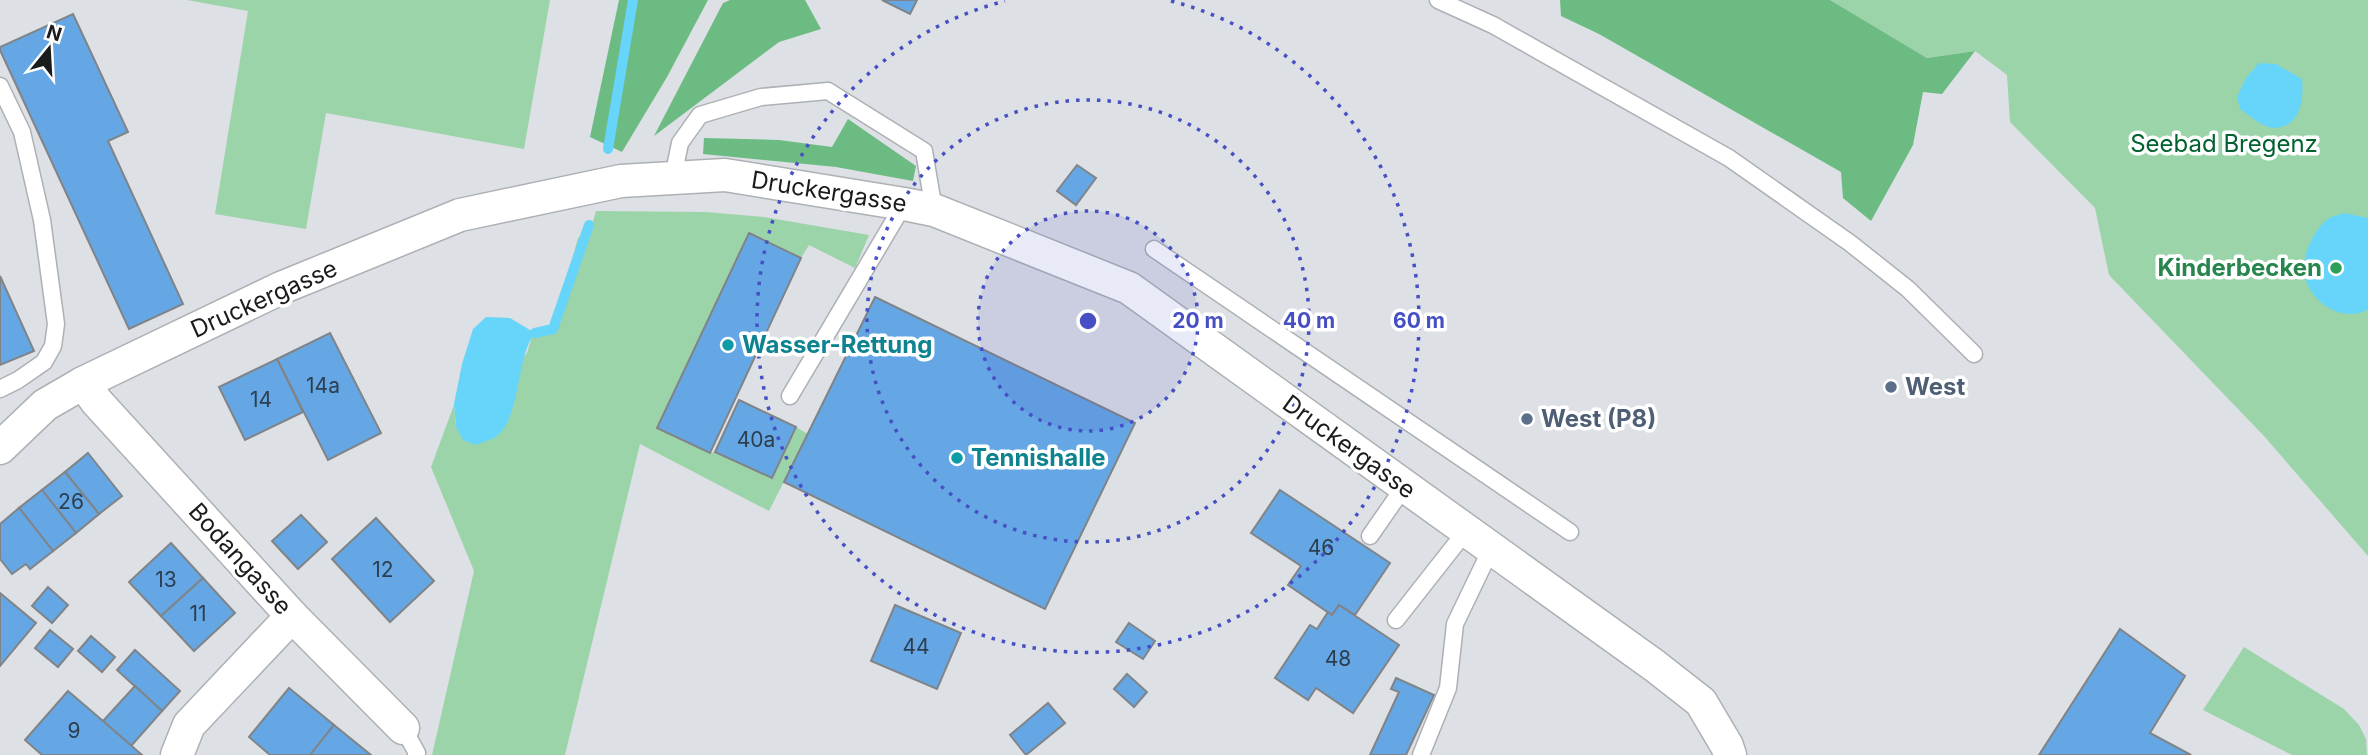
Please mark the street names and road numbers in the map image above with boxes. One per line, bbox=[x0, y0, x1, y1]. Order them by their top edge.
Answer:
street label: Druckergasse bbox=[749, 165, 909, 218]
street label: Druckergasse bbox=[186, 253, 341, 344]
street label: Druckergasse bbox=[1277, 389, 1421, 504]
street label: Bodangasse bbox=[183, 497, 298, 620]

